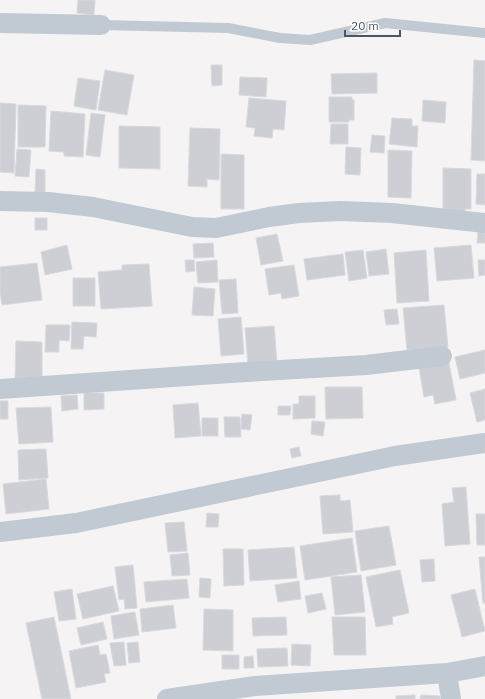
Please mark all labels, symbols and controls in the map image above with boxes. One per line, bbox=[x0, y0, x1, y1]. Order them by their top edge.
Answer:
scale bar bbox=[345, 12, 400, 38]
text: 20 m bbox=[351, 18, 379, 33]

